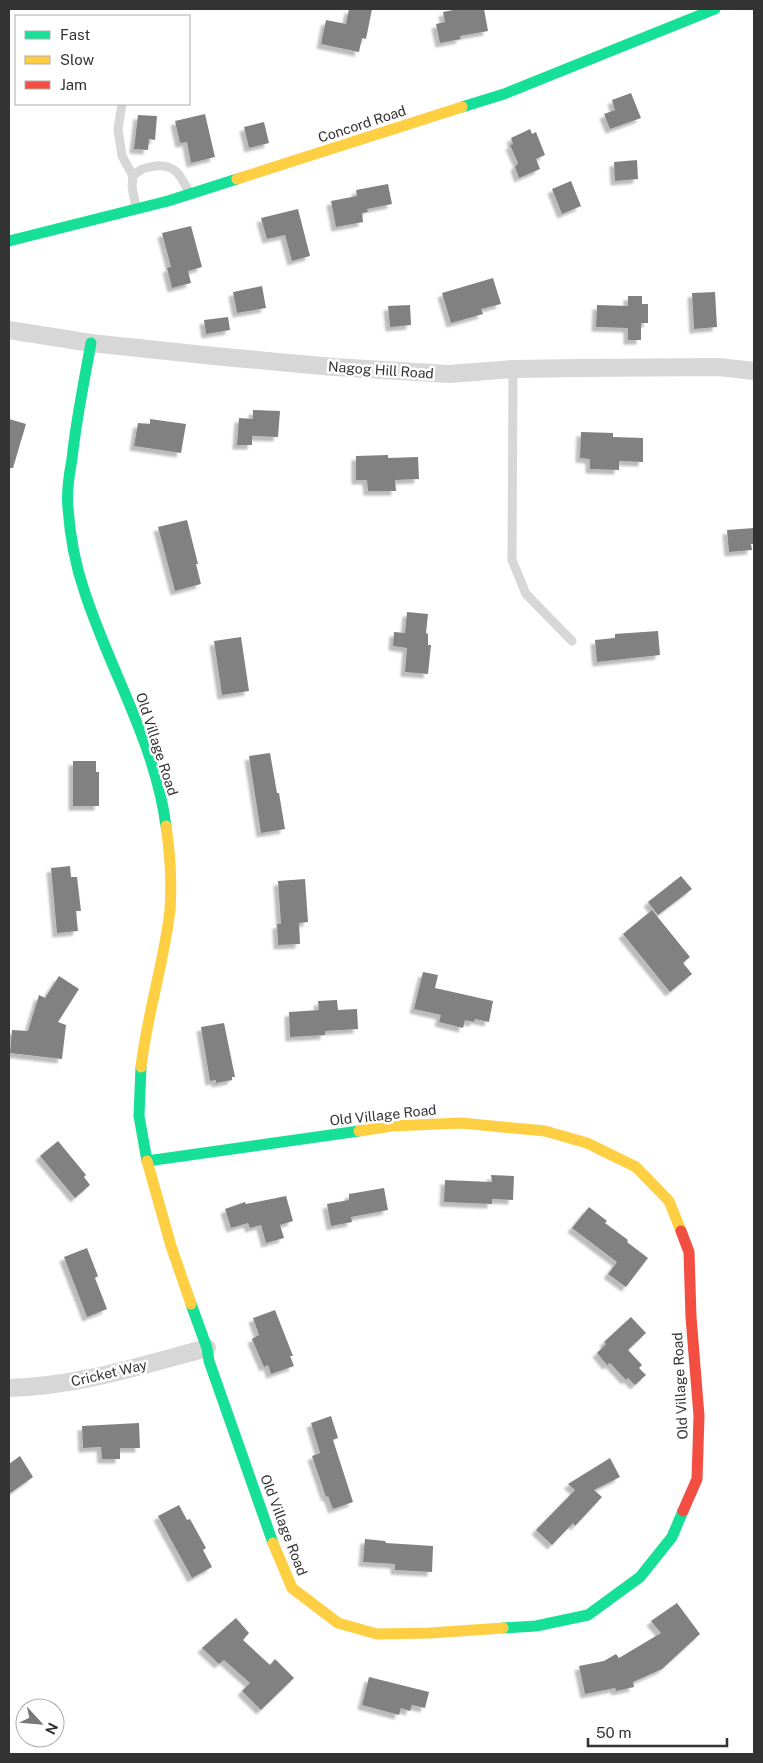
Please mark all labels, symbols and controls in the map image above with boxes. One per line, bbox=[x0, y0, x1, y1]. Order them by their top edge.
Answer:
legend bbox=[15, 15, 190, 105]
text: Fast bbox=[60, 26, 90, 43]
text: Slow bbox=[60, 51, 95, 68]
text: Jam bbox=[60, 76, 87, 93]
street label: Concord Road bbox=[316, 102, 408, 146]
street label: Nagog Hill Road bbox=[328, 358, 434, 382]
street label: Old Village Road bbox=[133, 691, 181, 797]
street label: Old Village Road bbox=[329, 1101, 437, 1129]
street label: Old Village Road bbox=[669, 1332, 691, 1440]
street label: Cricket Way bbox=[69, 1356, 149, 1390]
street label: Old Village Road bbox=[257, 1472, 311, 1578]
north arrow bbox=[15, 1698, 65, 1748]
scale bar bbox=[588, 1716, 727, 1748]
text: N bbox=[42, 1720, 61, 1737]
text: 50 m bbox=[596, 1724, 631, 1741]

